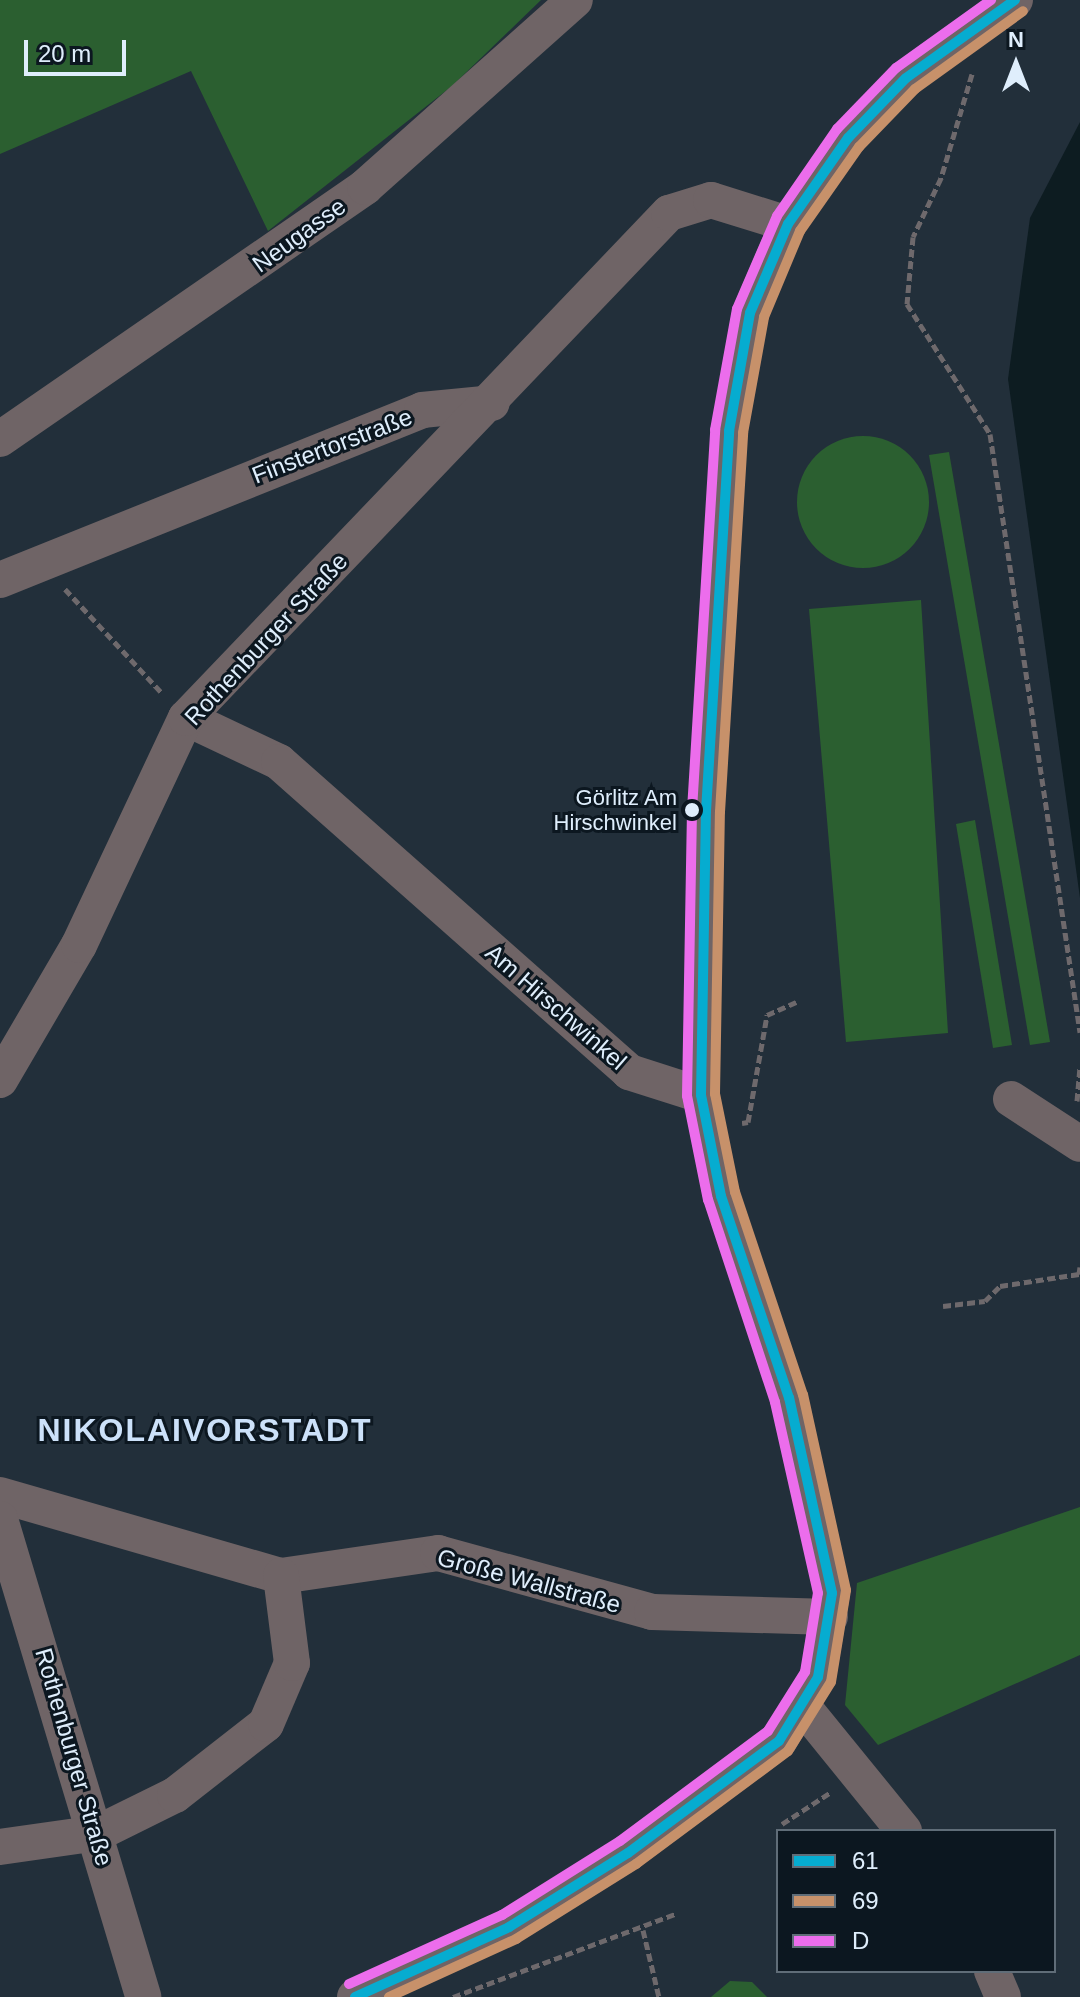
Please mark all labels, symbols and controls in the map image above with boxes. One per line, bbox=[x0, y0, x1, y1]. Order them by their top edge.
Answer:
scale bar bbox=[28, 24, 130, 74]
north arrow bbox=[976, 24, 1056, 104]
text: N bbox=[1008, 27, 1024, 52]
text: 20 m bbox=[38, 40, 91, 67]
street label: Neugasse bbox=[247, 192, 351, 278]
street label: Finstertorstraße bbox=[248, 402, 416, 490]
street label: Rothenburger Straße bbox=[179, 547, 353, 731]
place label: Görlitz Am Hirschwinkel bbox=[554, 784, 677, 836]
marker: Görlitz Am Hirschwinkel bbox=[684, 802, 700, 818]
street label: Am Hirschwinkel bbox=[480, 938, 632, 1076]
district label: NIKOLAIVORSTADT bbox=[37, 1411, 373, 1449]
street label: Große Wallstraße bbox=[434, 1543, 624, 1619]
street label: Rothenburger Straße bbox=[29, 1645, 119, 1869]
legend bbox=[776, 1829, 1056, 1973]
text: 61 bbox=[852, 1847, 879, 1874]
text: 69 bbox=[852, 1887, 879, 1914]
text: D bbox=[852, 1927, 869, 1954]

